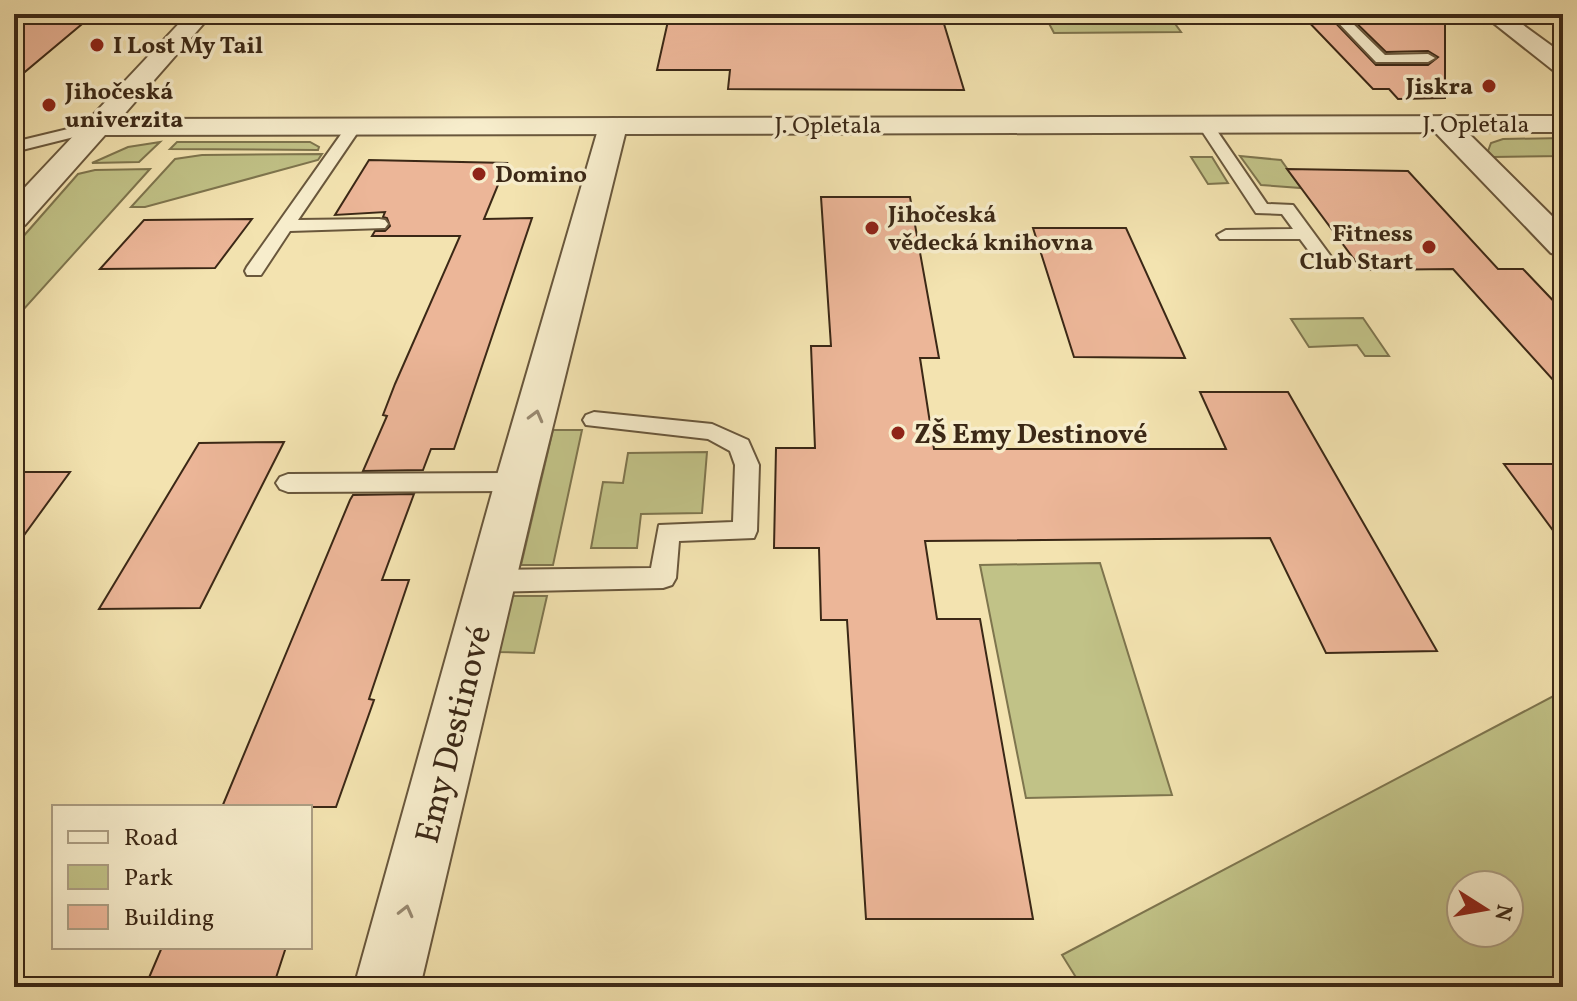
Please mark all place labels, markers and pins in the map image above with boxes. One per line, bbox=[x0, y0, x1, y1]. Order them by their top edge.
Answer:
place label: I Lost My Tail bbox=[113, 30, 263, 64]
marker: I Lost My Tail bbox=[88, 36, 106, 54]
place label: Jiskra bbox=[1405, 71, 1473, 105]
place label: Jihočeská univerzita bbox=[64, 76, 183, 138]
marker: Jiskra bbox=[1480, 77, 1498, 95]
marker: Jihočeská univerzita bbox=[40, 96, 58, 114]
place label: Domino bbox=[495, 159, 587, 193]
marker: Domino bbox=[470, 165, 488, 183]
place label: Jihočeská vědecká knihovna bbox=[887, 199, 1093, 261]
place label: Fitness Club Start bbox=[1300, 218, 1413, 280]
marker: Jihočeská vědecká knihovna bbox=[863, 219, 881, 237]
marker: Fitness Club Start bbox=[1420, 238, 1438, 256]
place label: ZŠ Emy Destinové bbox=[914, 416, 1147, 455]
marker: ZŠ Emy Destinové bbox=[889, 424, 907, 442]

